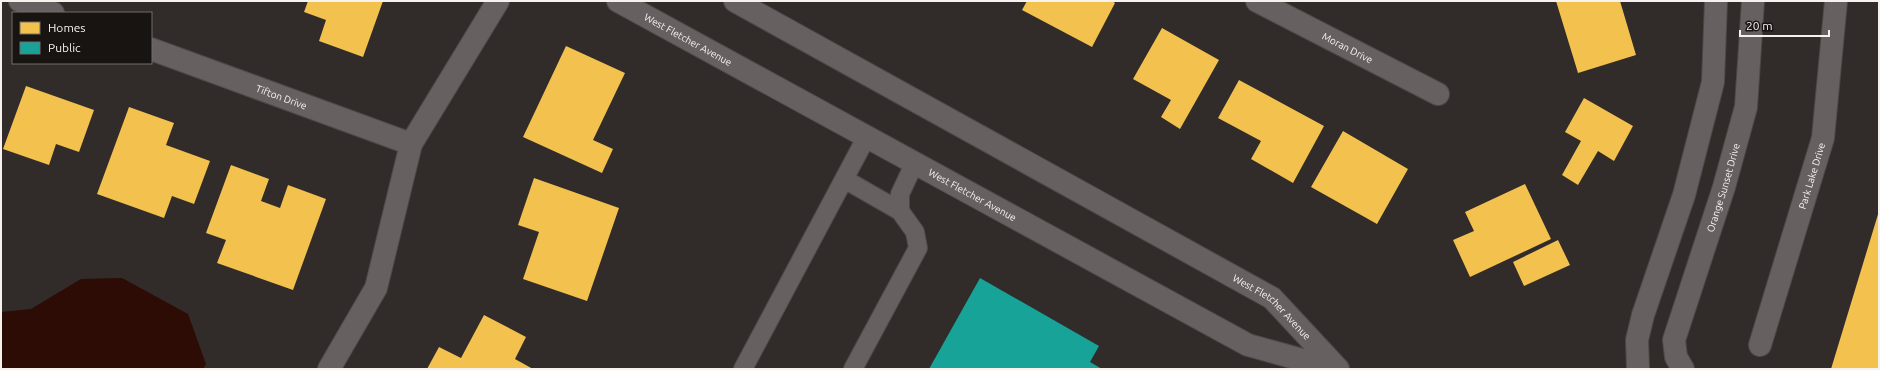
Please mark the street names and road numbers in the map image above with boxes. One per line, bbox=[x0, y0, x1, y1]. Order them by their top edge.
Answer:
street label: West Fletcher Avenue bbox=[642, 11, 734, 68]
street label: Moran Drive bbox=[1321, 30, 1375, 65]
street label: Tifton Drive bbox=[255, 82, 309, 111]
street label: Park Lake Drive bbox=[1796, 141, 1827, 210]
street label: Orange Sunset Drive bbox=[1704, 142, 1741, 234]
street label: West Fletcher Avenue bbox=[927, 166, 1018, 223]
street label: West Fletcher Avenue bbox=[1231, 272, 1313, 342]

